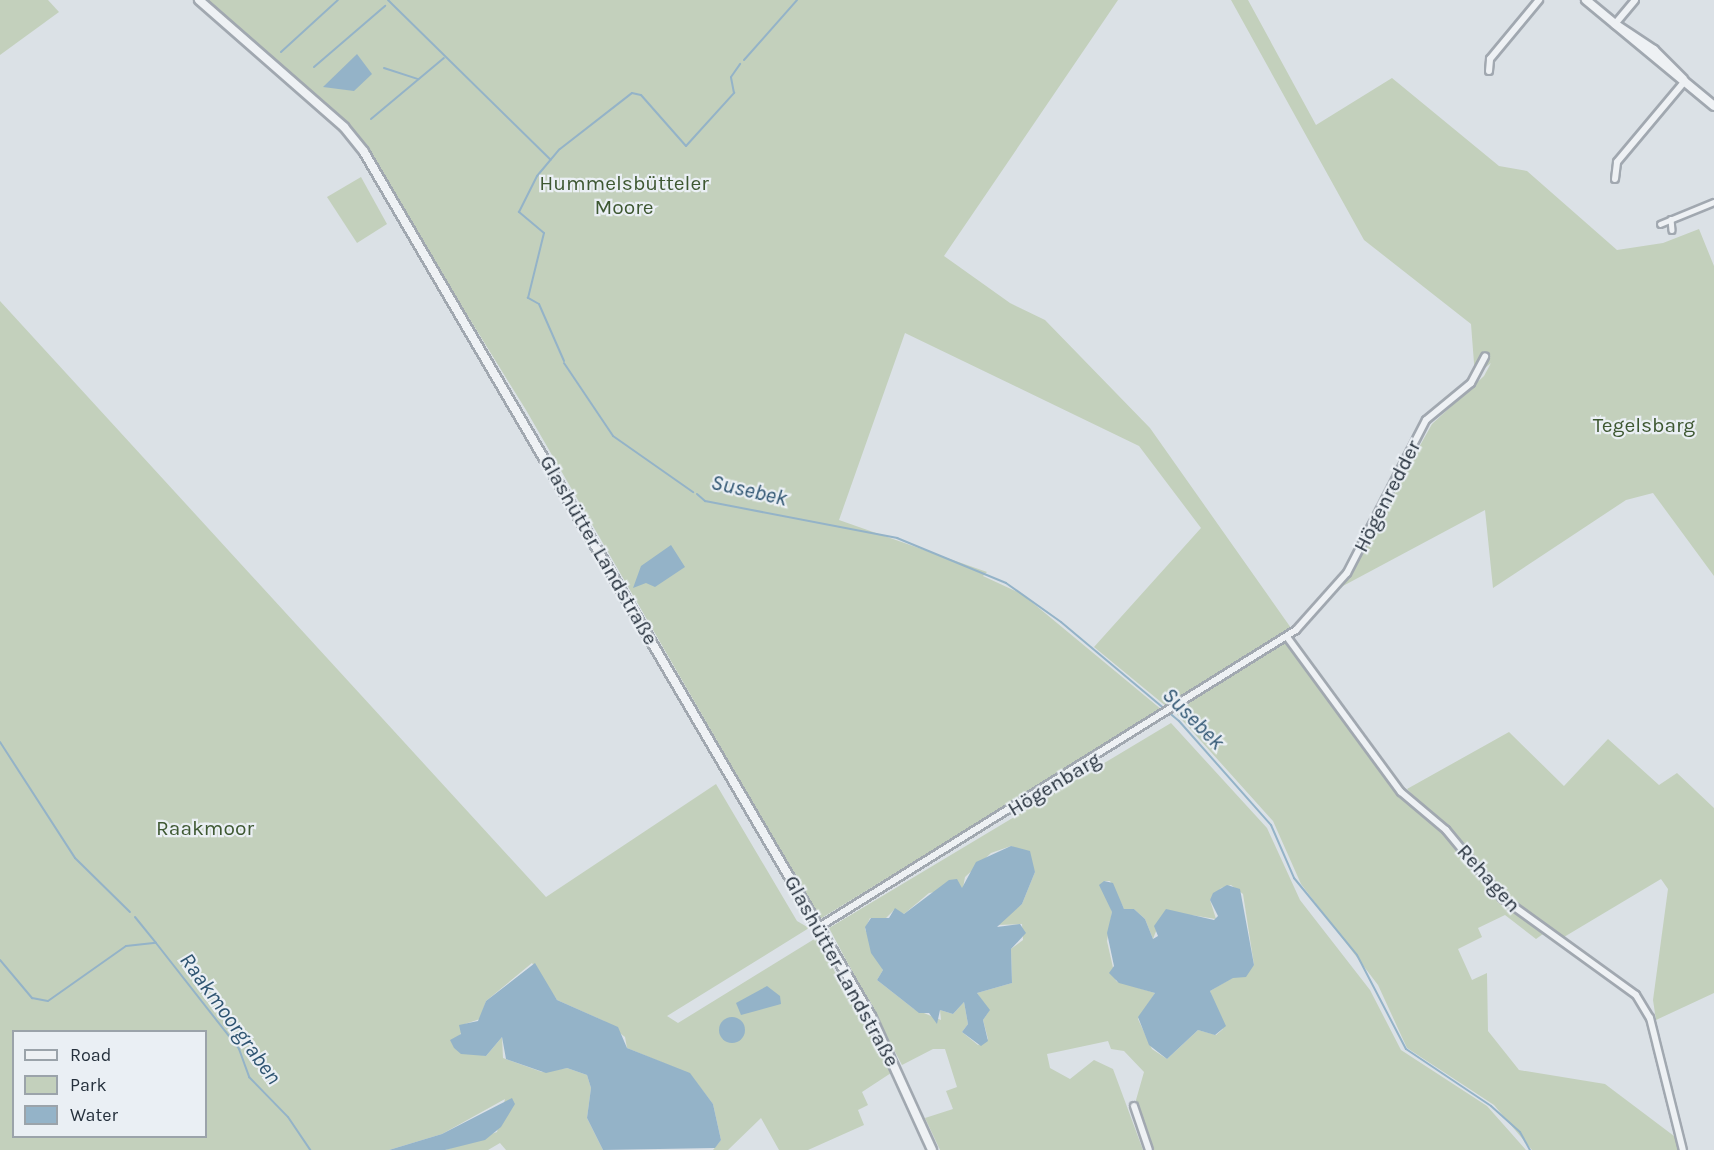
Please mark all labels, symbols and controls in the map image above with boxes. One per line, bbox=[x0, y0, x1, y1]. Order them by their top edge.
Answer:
park label: Hummelsbütteler Moore bbox=[539, 170, 709, 220]
park label: Tegelsbarg bbox=[1593, 412, 1695, 438]
street label: Högenredder bbox=[1348, 436, 1426, 556]
street label: Glashütter Landstraße bbox=[534, 451, 664, 649]
water label: Susebek bbox=[708, 469, 790, 513]
water label: Susebek bbox=[1156, 682, 1230, 756]
street label: Högenbarg bbox=[1003, 746, 1105, 822]
park label: Raakmoor bbox=[156, 815, 254, 841]
street label: Rehagen bbox=[1452, 839, 1526, 917]
street label: Glashütter Landstraße bbox=[779, 871, 905, 1071]
water label: Raakmoorgraben bbox=[173, 948, 287, 1090]
legend bbox=[12, 1030, 207, 1138]
text: Road bbox=[70, 1044, 111, 1066]
text: Park bbox=[70, 1074, 107, 1096]
text: Water bbox=[70, 1104, 118, 1126]

